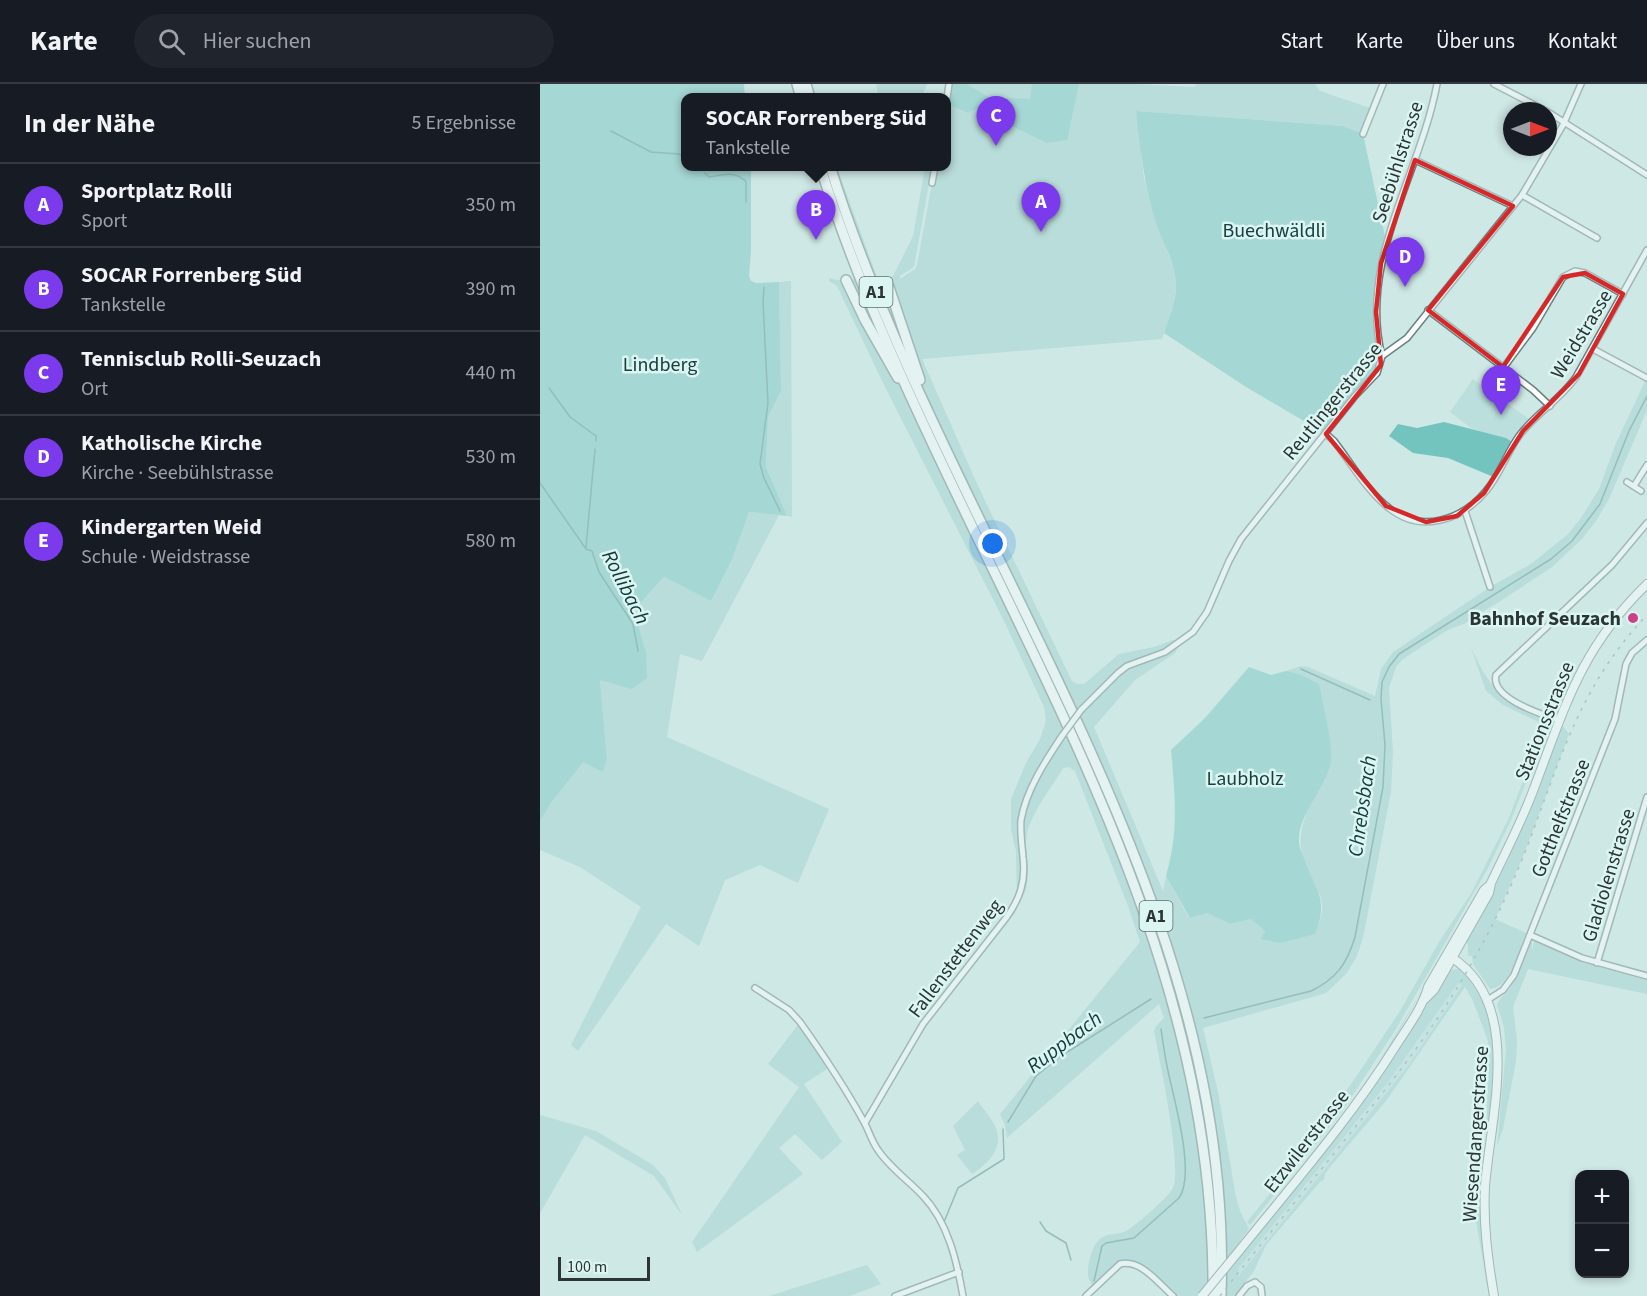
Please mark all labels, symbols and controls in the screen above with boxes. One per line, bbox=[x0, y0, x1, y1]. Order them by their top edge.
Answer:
search box bbox=[134, 14, 554, 68]
text: Karte bbox=[30, 21, 98, 61]
icon: search bbox=[155, 25, 188, 58]
text: Hier suchen bbox=[203, 25, 312, 57]
text: Start bbox=[1280, 26, 1323, 56]
text: Karte bbox=[1356, 26, 1403, 56]
text: Über uns bbox=[1436, 26, 1515, 56]
text: Kontakt bbox=[1548, 26, 1617, 56]
popup bbox=[681, 93, 951, 171]
pin: C bbox=[976, 97, 1016, 146]
street label: Seebühlstrasse bbox=[1365, 98, 1431, 227]
text: SOCAR Forrenberg Süd bbox=[705, 102, 927, 134]
north arrow bbox=[1503, 102, 1557, 156]
text: In der Nähe bbox=[24, 105, 155, 142]
text: 5 Ergebnisse bbox=[411, 109, 516, 137]
text: Tankstelle bbox=[705, 134, 790, 162]
text: Sportplatz Rolli bbox=[81, 175, 232, 207]
pin: A bbox=[1022, 182, 1060, 232]
pin: B bbox=[796, 190, 836, 240]
text: A bbox=[38, 191, 49, 219]
text: 350 m bbox=[466, 191, 516, 219]
text: Sport bbox=[81, 207, 127, 235]
park label: Buechwäldli bbox=[1222, 217, 1326, 245]
pin: D bbox=[1386, 238, 1424, 287]
text: SOCAR Forrenberg Süd bbox=[81, 259, 302, 291]
text: B bbox=[37, 275, 50, 303]
text: 390 m bbox=[466, 275, 516, 303]
road number: A1 bbox=[860, 277, 892, 307]
street label: Weidstrasse bbox=[1544, 285, 1620, 384]
text: Tankstelle bbox=[81, 291, 166, 319]
street label: Reutlingerstrasse bbox=[1277, 337, 1389, 466]
text: Tennisclub Rolli-Seuzach bbox=[81, 343, 321, 375]
park label: Lindberg bbox=[623, 351, 697, 379]
text: C bbox=[38, 359, 49, 387]
text: 440 m bbox=[466, 359, 516, 387]
pin: E bbox=[1482, 366, 1520, 415]
text: Ort bbox=[81, 375, 108, 403]
text: Katholische Kirche bbox=[81, 427, 262, 459]
text: D bbox=[37, 443, 50, 471]
text: 530 m bbox=[466, 443, 516, 471]
text: Kirche · Seebühlstrasse bbox=[81, 459, 274, 487]
text: Kindergarten Weid bbox=[81, 511, 262, 543]
text: E bbox=[38, 527, 49, 555]
text: 580 m bbox=[466, 527, 516, 555]
your location bbox=[978, 529, 1007, 558]
text: Schule · Weidstrasse bbox=[81, 543, 250, 571]
water label: Rollibach bbox=[594, 544, 658, 630]
place label: Bahnhof Seuzach bbox=[1469, 605, 1621, 633]
marker: Bahnhof Seuzach bbox=[1626, 611, 1640, 625]
street label: Stationsstrasse bbox=[1508, 658, 1582, 785]
water label: Chrebsbach bbox=[1340, 753, 1384, 859]
street label: Gotthelfstrasse bbox=[1524, 755, 1597, 882]
park label: Laubholz bbox=[1206, 765, 1284, 793]
street label: Gladiolenstrasse bbox=[1575, 805, 1643, 946]
street label: Fallenstettenweg bbox=[902, 893, 1010, 1024]
road number: A1 bbox=[1140, 901, 1172, 931]
water label: Ruppbach bbox=[1020, 1004, 1108, 1080]
street label: Wiesendangerstrasse bbox=[1456, 1045, 1496, 1223]
street label: Etzwilerstrasse bbox=[1257, 1084, 1356, 1199]
map controls bbox=[1575, 1170, 1629, 1278]
button: + bbox=[1575, 1170, 1629, 1224]
button: − bbox=[1575, 1224, 1629, 1278]
scale bar bbox=[558, 1254, 650, 1282]
text: 100 m bbox=[567, 1256, 607, 1278]

